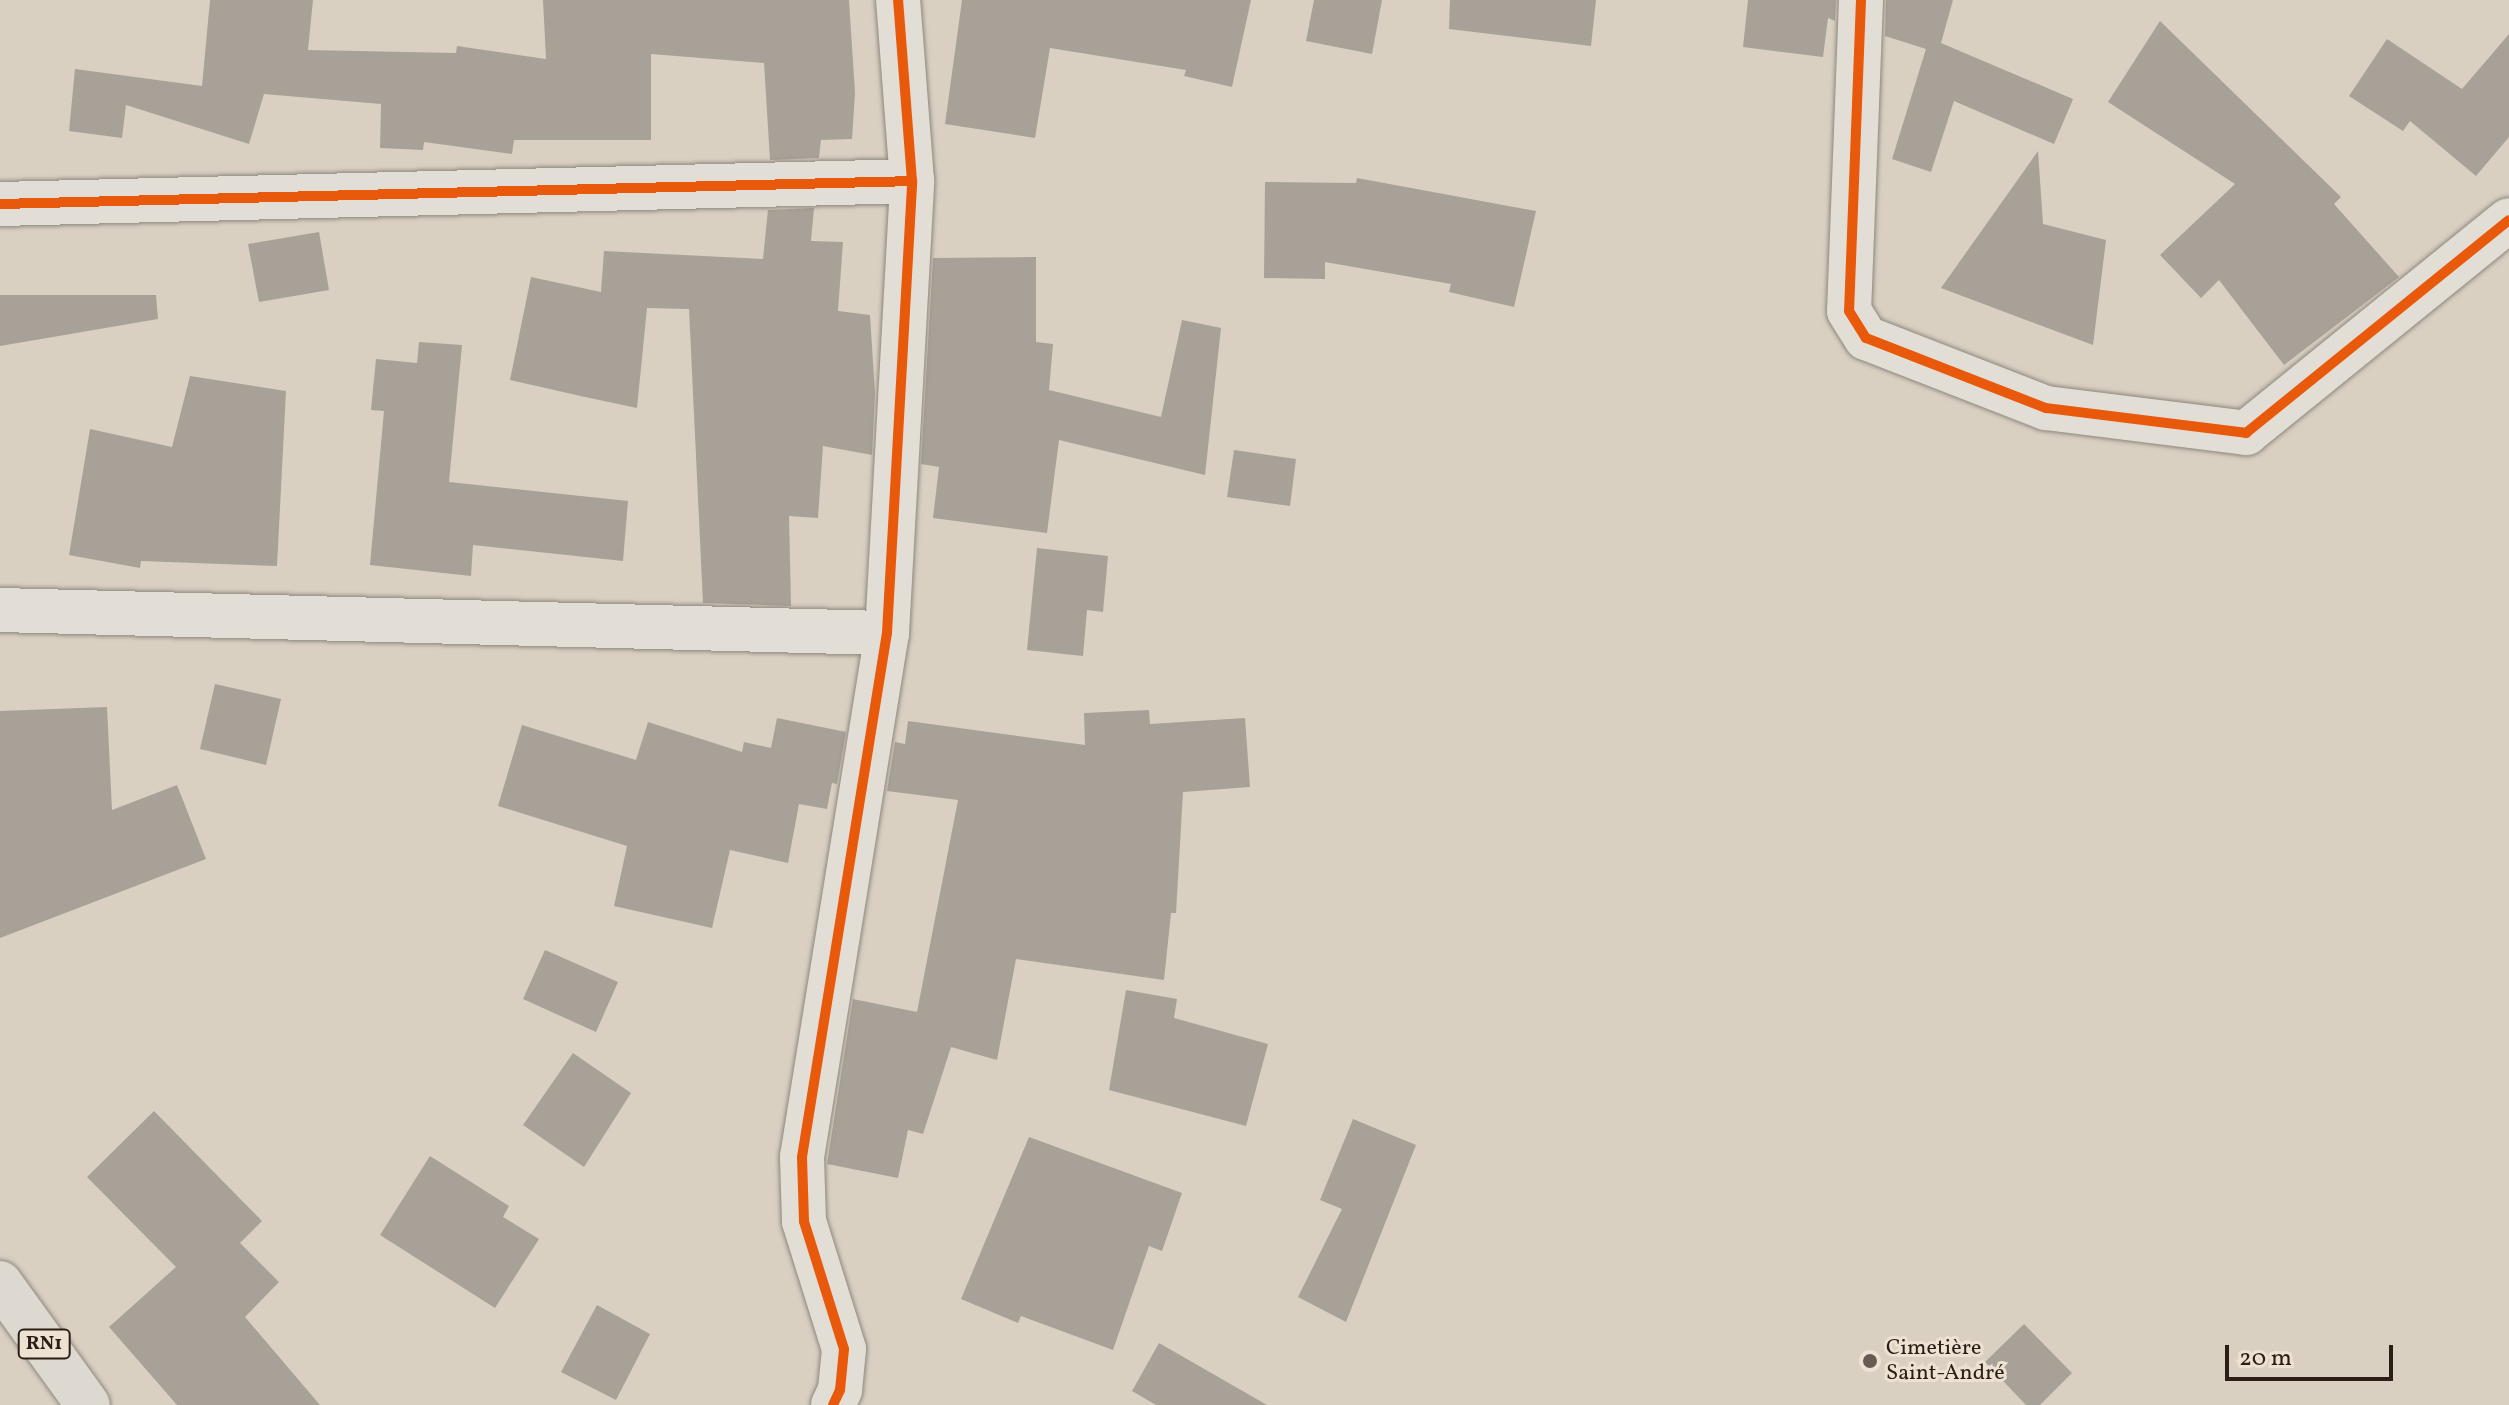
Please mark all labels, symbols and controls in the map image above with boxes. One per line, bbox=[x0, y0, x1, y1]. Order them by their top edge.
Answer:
road number: RN1 bbox=[16, 1328, 72, 1360]
scale bar bbox=[2229, 1329, 2397, 1379]
place label: Cimetière Saint-André bbox=[1886, 1335, 2005, 1386]
text: 20 m bbox=[2239, 1342, 2292, 1376]
marker: Cimetière Saint-André bbox=[1861, 1352, 1879, 1370]

